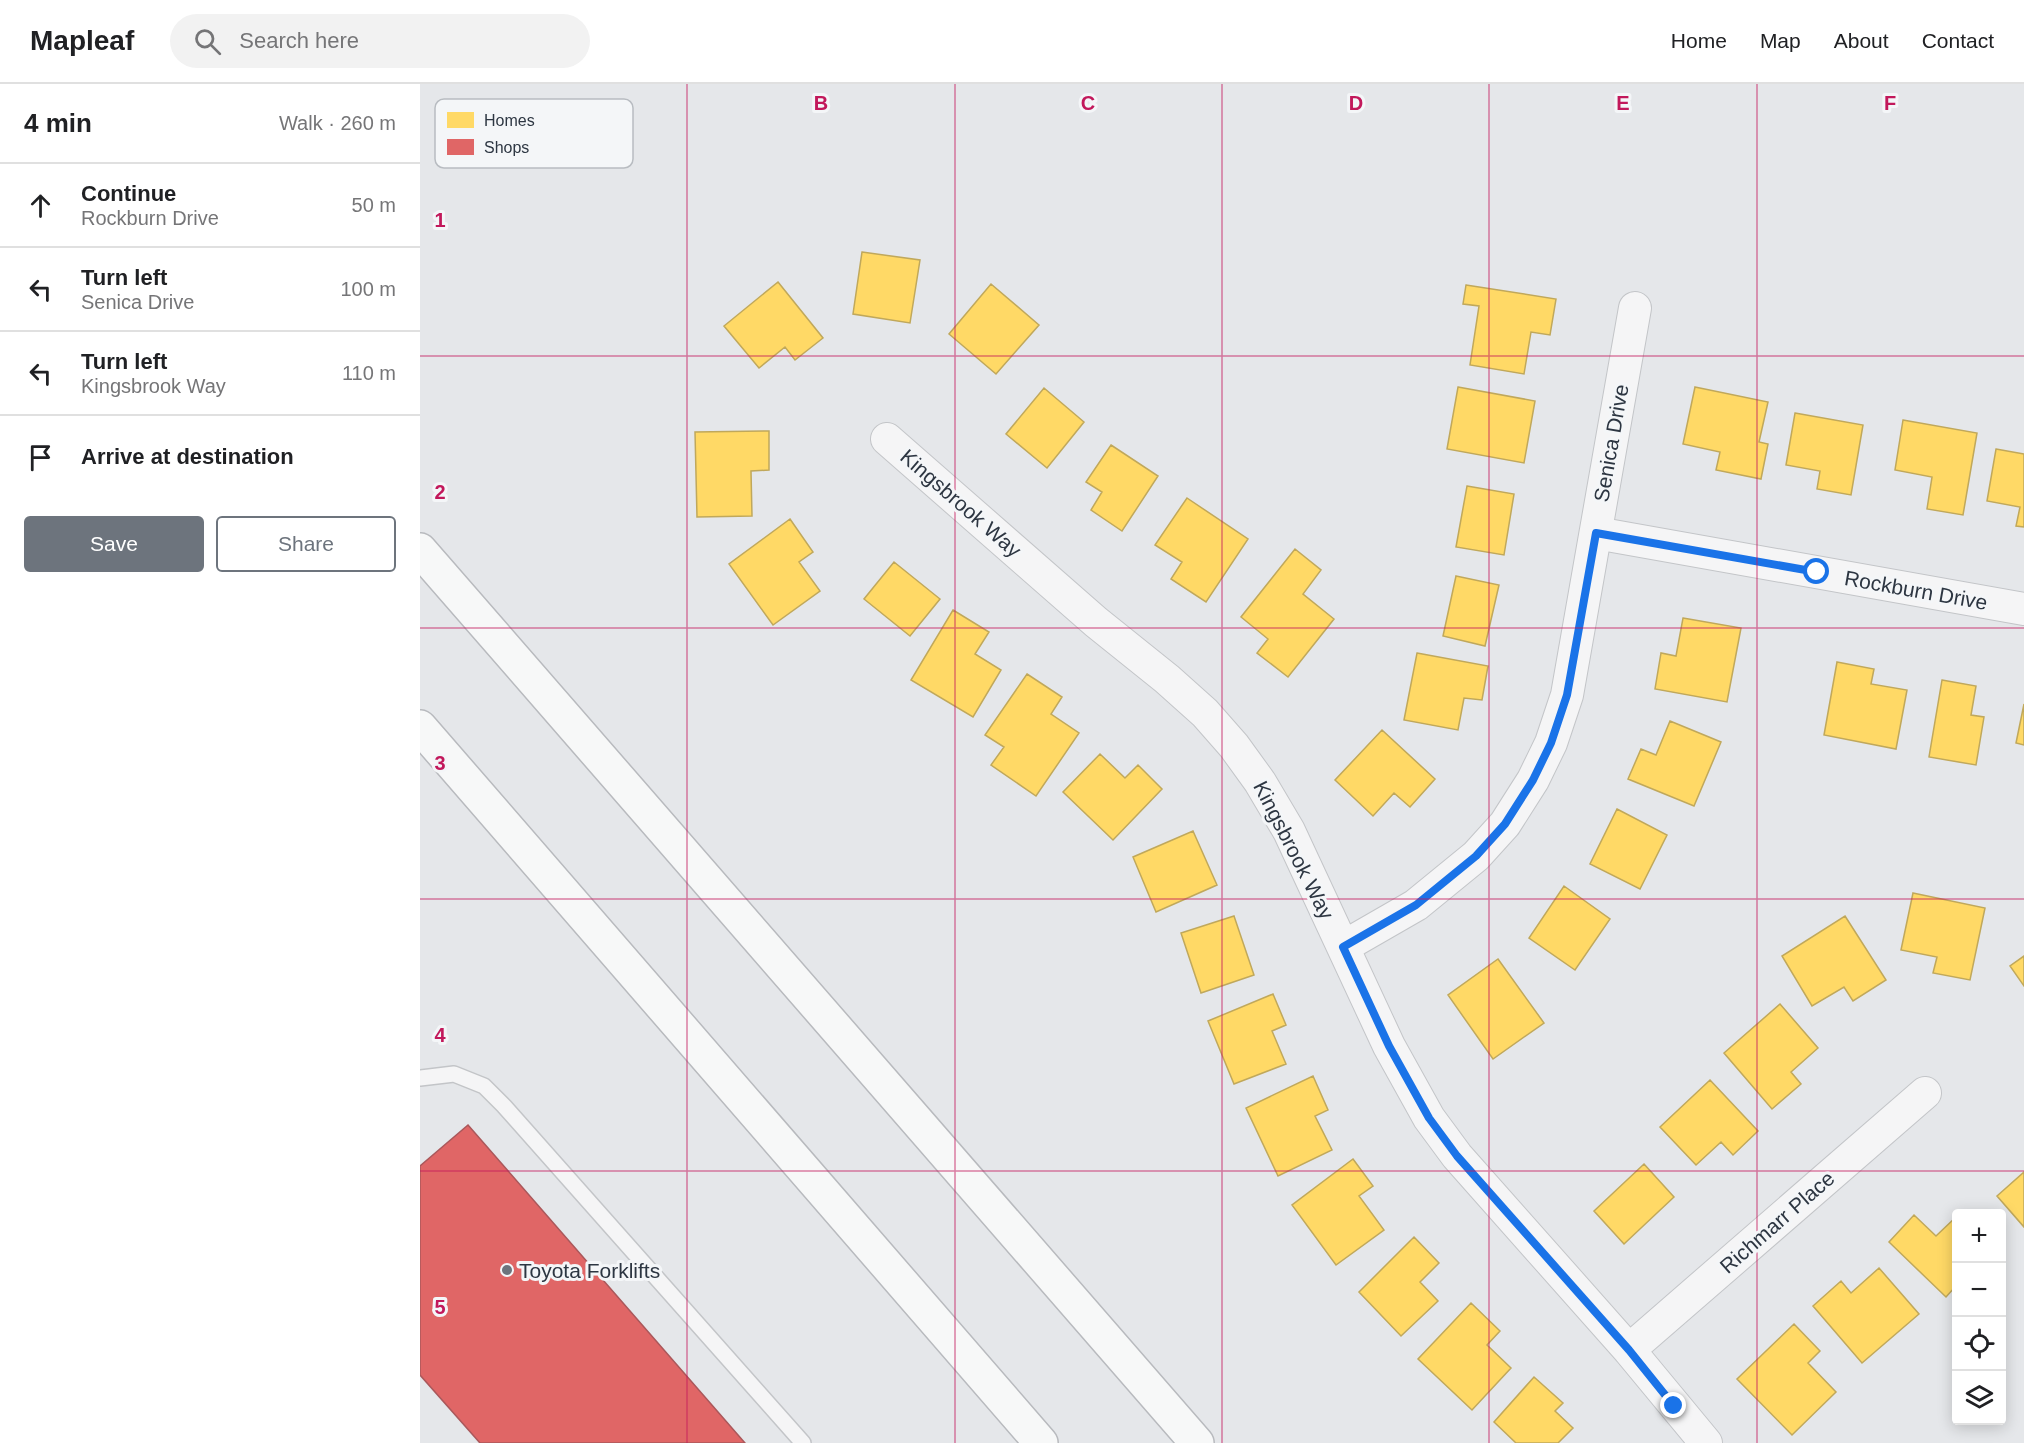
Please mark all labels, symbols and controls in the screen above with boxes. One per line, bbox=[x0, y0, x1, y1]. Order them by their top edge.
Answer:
search box bbox=[170, 14, 590, 68]
text: Mapleaf bbox=[30, 25, 134, 56]
icon: search bbox=[191, 25, 224, 58]
text: Search here bbox=[239, 28, 359, 53]
text: Home bbox=[1671, 29, 1727, 52]
text: Map bbox=[1760, 29, 1801, 52]
text: About bbox=[1834, 29, 1889, 52]
text: Contact bbox=[1922, 29, 1994, 52]
text: B bbox=[814, 92, 828, 114]
text: C bbox=[1081, 92, 1095, 114]
text: D bbox=[1349, 92, 1363, 114]
text: E bbox=[1616, 92, 1630, 114]
text: F bbox=[1884, 92, 1896, 114]
legend bbox=[435, 99, 633, 168]
text: 4 min bbox=[24, 108, 92, 138]
text: Walk · 260 m bbox=[279, 112, 396, 134]
text: Homes bbox=[484, 112, 535, 129]
text: Shops bbox=[484, 139, 529, 156]
text: Continue bbox=[81, 181, 176, 206]
icon: ahead bbox=[24, 189, 57, 222]
text: 50 m bbox=[352, 194, 396, 216]
text: Rockburn Drive bbox=[81, 207, 219, 229]
text: 1 bbox=[434, 209, 446, 231]
text: Turn left bbox=[81, 265, 167, 290]
icon: left bbox=[24, 273, 57, 306]
text: 100 m bbox=[340, 278, 396, 300]
text: Senica Drive bbox=[81, 291, 194, 313]
text: Turn left bbox=[81, 349, 167, 374]
icon: left bbox=[24, 357, 57, 390]
text: 110 m bbox=[342, 362, 396, 384]
text: Kingsbrook Way bbox=[81, 375, 226, 397]
street label: Senica Drive bbox=[1589, 382, 1633, 504]
icon: arrive bbox=[24, 441, 57, 474]
text: Arrive at destination bbox=[81, 444, 294, 469]
street label: Kingsbrook Way bbox=[896, 444, 1026, 562]
text: 2 bbox=[434, 481, 446, 503]
button: Save bbox=[24, 516, 204, 572]
button: Share bbox=[216, 516, 396, 572]
route start bbox=[1803, 558, 1829, 584]
street label: Rockburn Drive bbox=[1843, 566, 1989, 614]
text: 3 bbox=[434, 752, 446, 774]
street label: Kingsbrook Way bbox=[1249, 777, 1339, 923]
text: 4 bbox=[434, 1024, 446, 1046]
street label: Richmarr Place bbox=[1715, 1166, 1839, 1278]
map controls bbox=[1952, 1209, 2006, 1425]
button: + bbox=[1952, 1209, 2006, 1263]
place label: Toyota Forklifts bbox=[519, 1259, 660, 1282]
marker: Toyota Forklifts bbox=[500, 1263, 514, 1277]
button: − bbox=[1952, 1263, 2006, 1317]
text: 5 bbox=[434, 1296, 446, 1318]
button: locate bbox=[1952, 1317, 2006, 1371]
button: layers bbox=[1952, 1371, 2006, 1425]
route end bbox=[1660, 1392, 1686, 1418]

